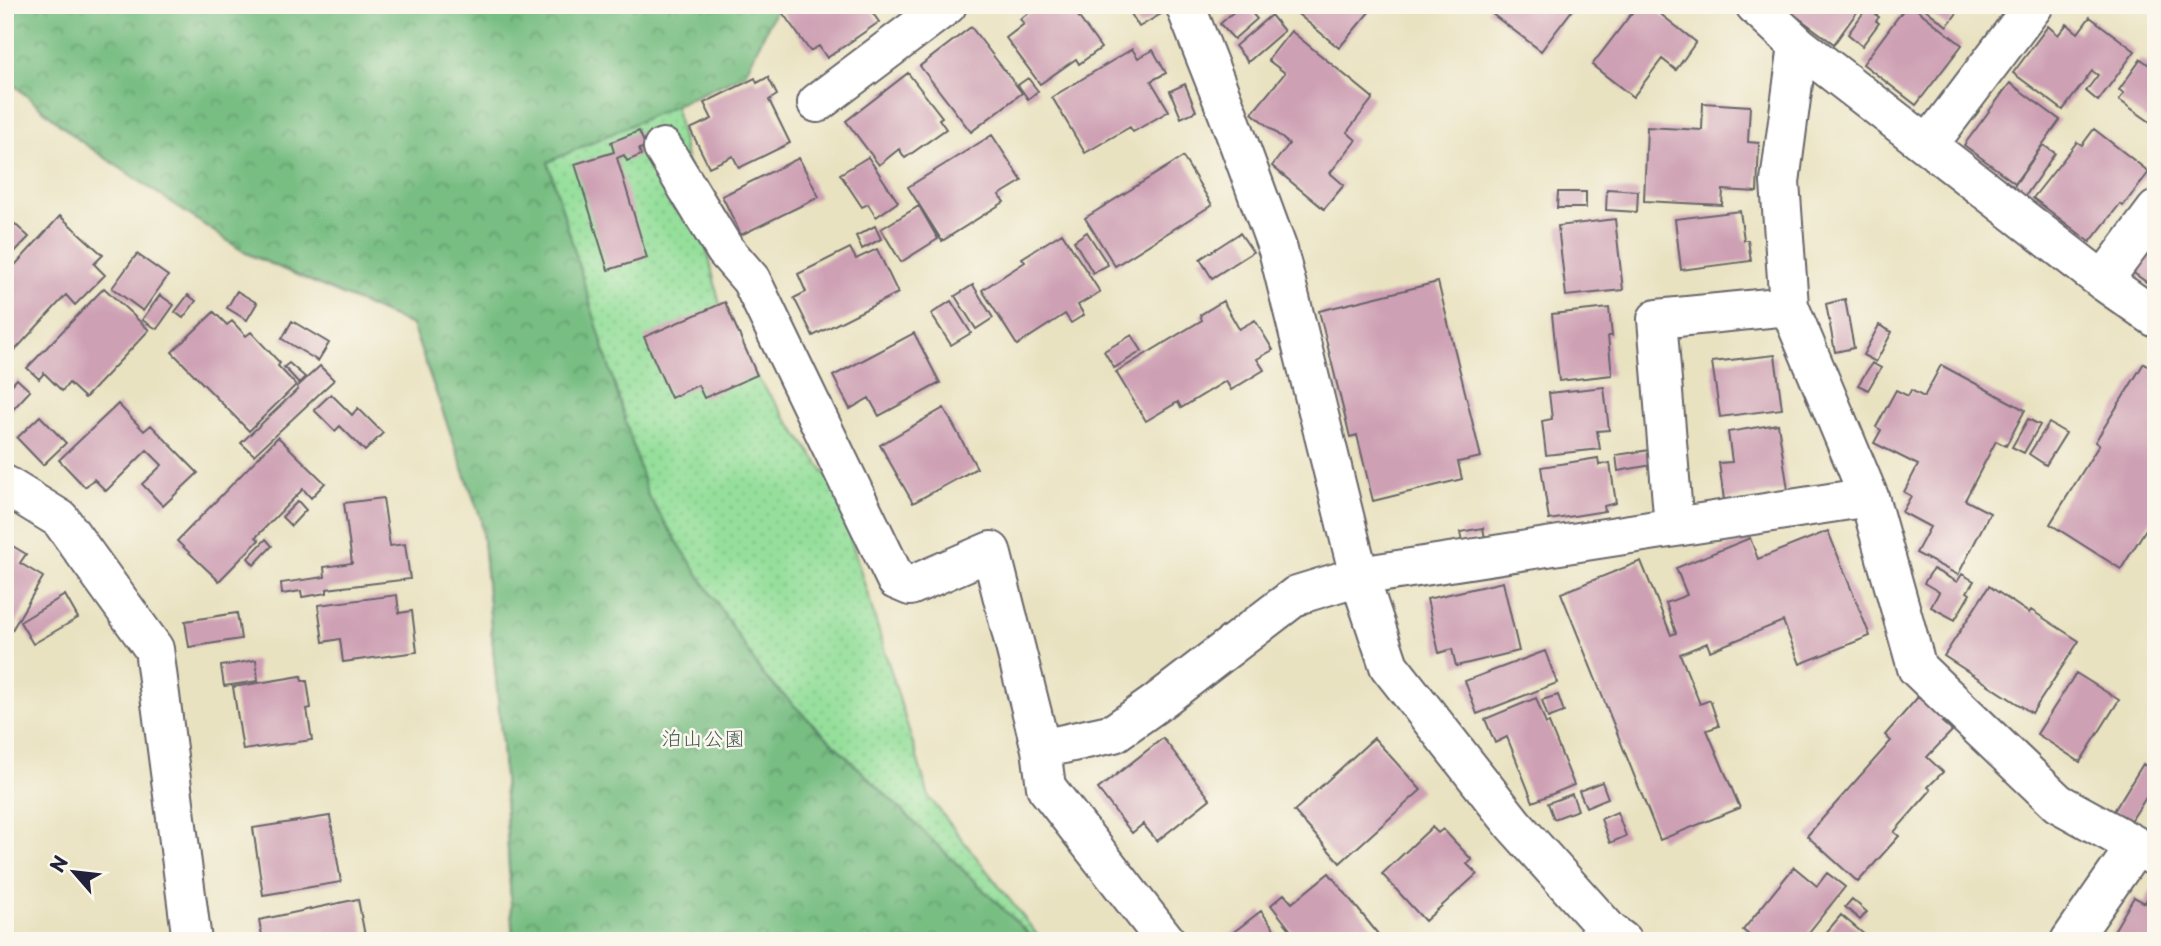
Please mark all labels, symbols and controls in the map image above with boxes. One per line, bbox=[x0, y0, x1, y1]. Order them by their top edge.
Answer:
park label: 泊山公園 bbox=[661, 721, 745, 753]
north arrow bbox=[38, 838, 108, 908]
text: N bbox=[42, 850, 74, 877]

